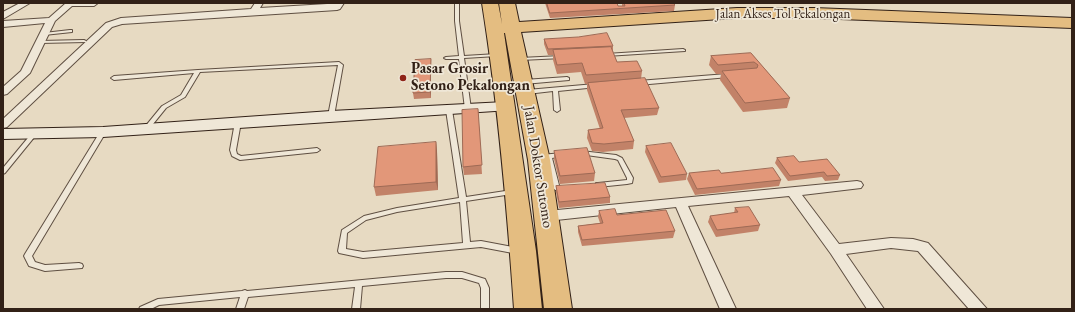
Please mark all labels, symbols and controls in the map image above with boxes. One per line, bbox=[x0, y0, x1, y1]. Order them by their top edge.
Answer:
street label: Jalan Akses Tol Pekalongan bbox=[716, 6, 850, 22]
place label: Pasar Grosir Setono Pekalongan bbox=[411, 60, 530, 95]
marker: Pasar Grosir Setono Pekalongan bbox=[398, 73, 408, 83]
street label: Jalan Doktor Sutomo bbox=[519, 105, 557, 229]

